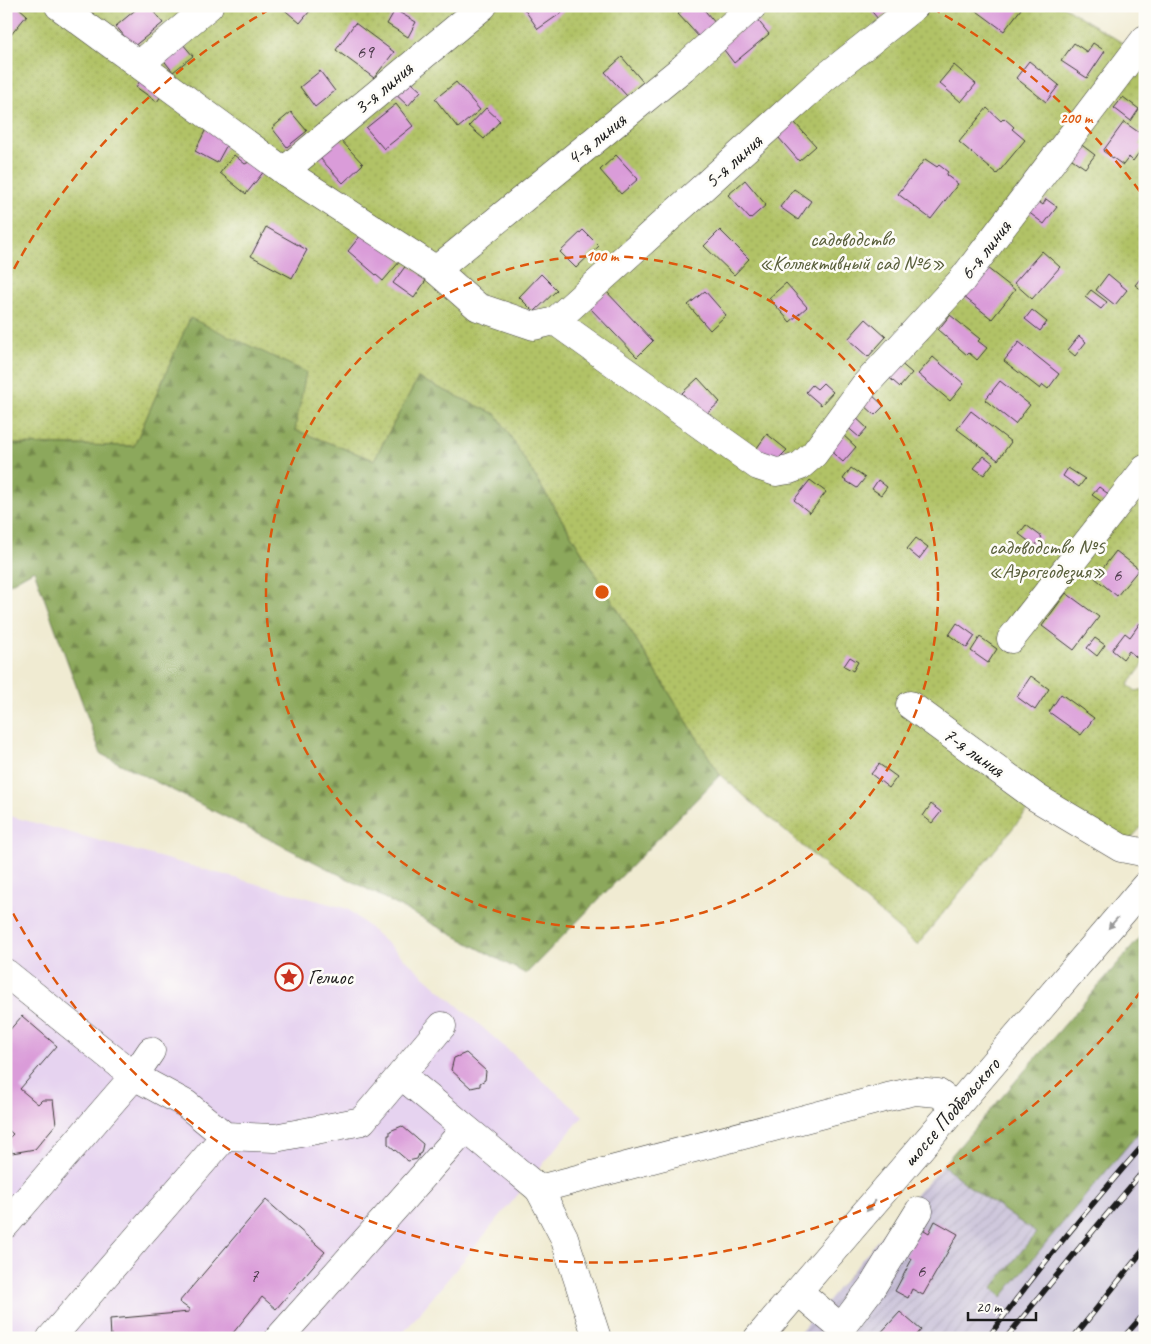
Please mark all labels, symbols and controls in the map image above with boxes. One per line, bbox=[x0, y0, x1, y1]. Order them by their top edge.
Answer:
house number: 69 bbox=[356, 40, 375, 64]
street label: 3-я линия bbox=[348, 55, 419, 120]
street label: 4-я линия bbox=[561, 106, 632, 171]
text: 200 m bbox=[1060, 109, 1094, 128]
street label: 5-я линия bbox=[699, 127, 768, 194]
street label: 6-я линия bbox=[953, 214, 1017, 285]
park label: садоводство «Коллективный сад №6» bbox=[759, 226, 945, 276]
text: 100 m bbox=[586, 247, 620, 266]
park label: садоводство №5 «Аэрогеодезия» bbox=[989, 534, 1107, 585]
house number: 6 bbox=[1113, 563, 1123, 587]
centre of rings bbox=[593, 583, 611, 601]
street label: 7-я линия bbox=[938, 721, 1011, 784]
one-way arrow bbox=[1107, 917, 1119, 929]
place icon: Гелиос bbox=[274, 962, 304, 992]
place label: Гелиос bbox=[308, 964, 354, 990]
street label: шоссе Подбельского bbox=[896, 1051, 1007, 1172]
one-way arrow bbox=[865, 1199, 876, 1212]
house number: 6 bbox=[917, 1259, 927, 1283]
house number: 7 bbox=[250, 1264, 260, 1288]
scale bar bbox=[968, 1289, 1036, 1321]
text: 20 m bbox=[976, 1298, 1003, 1317]

